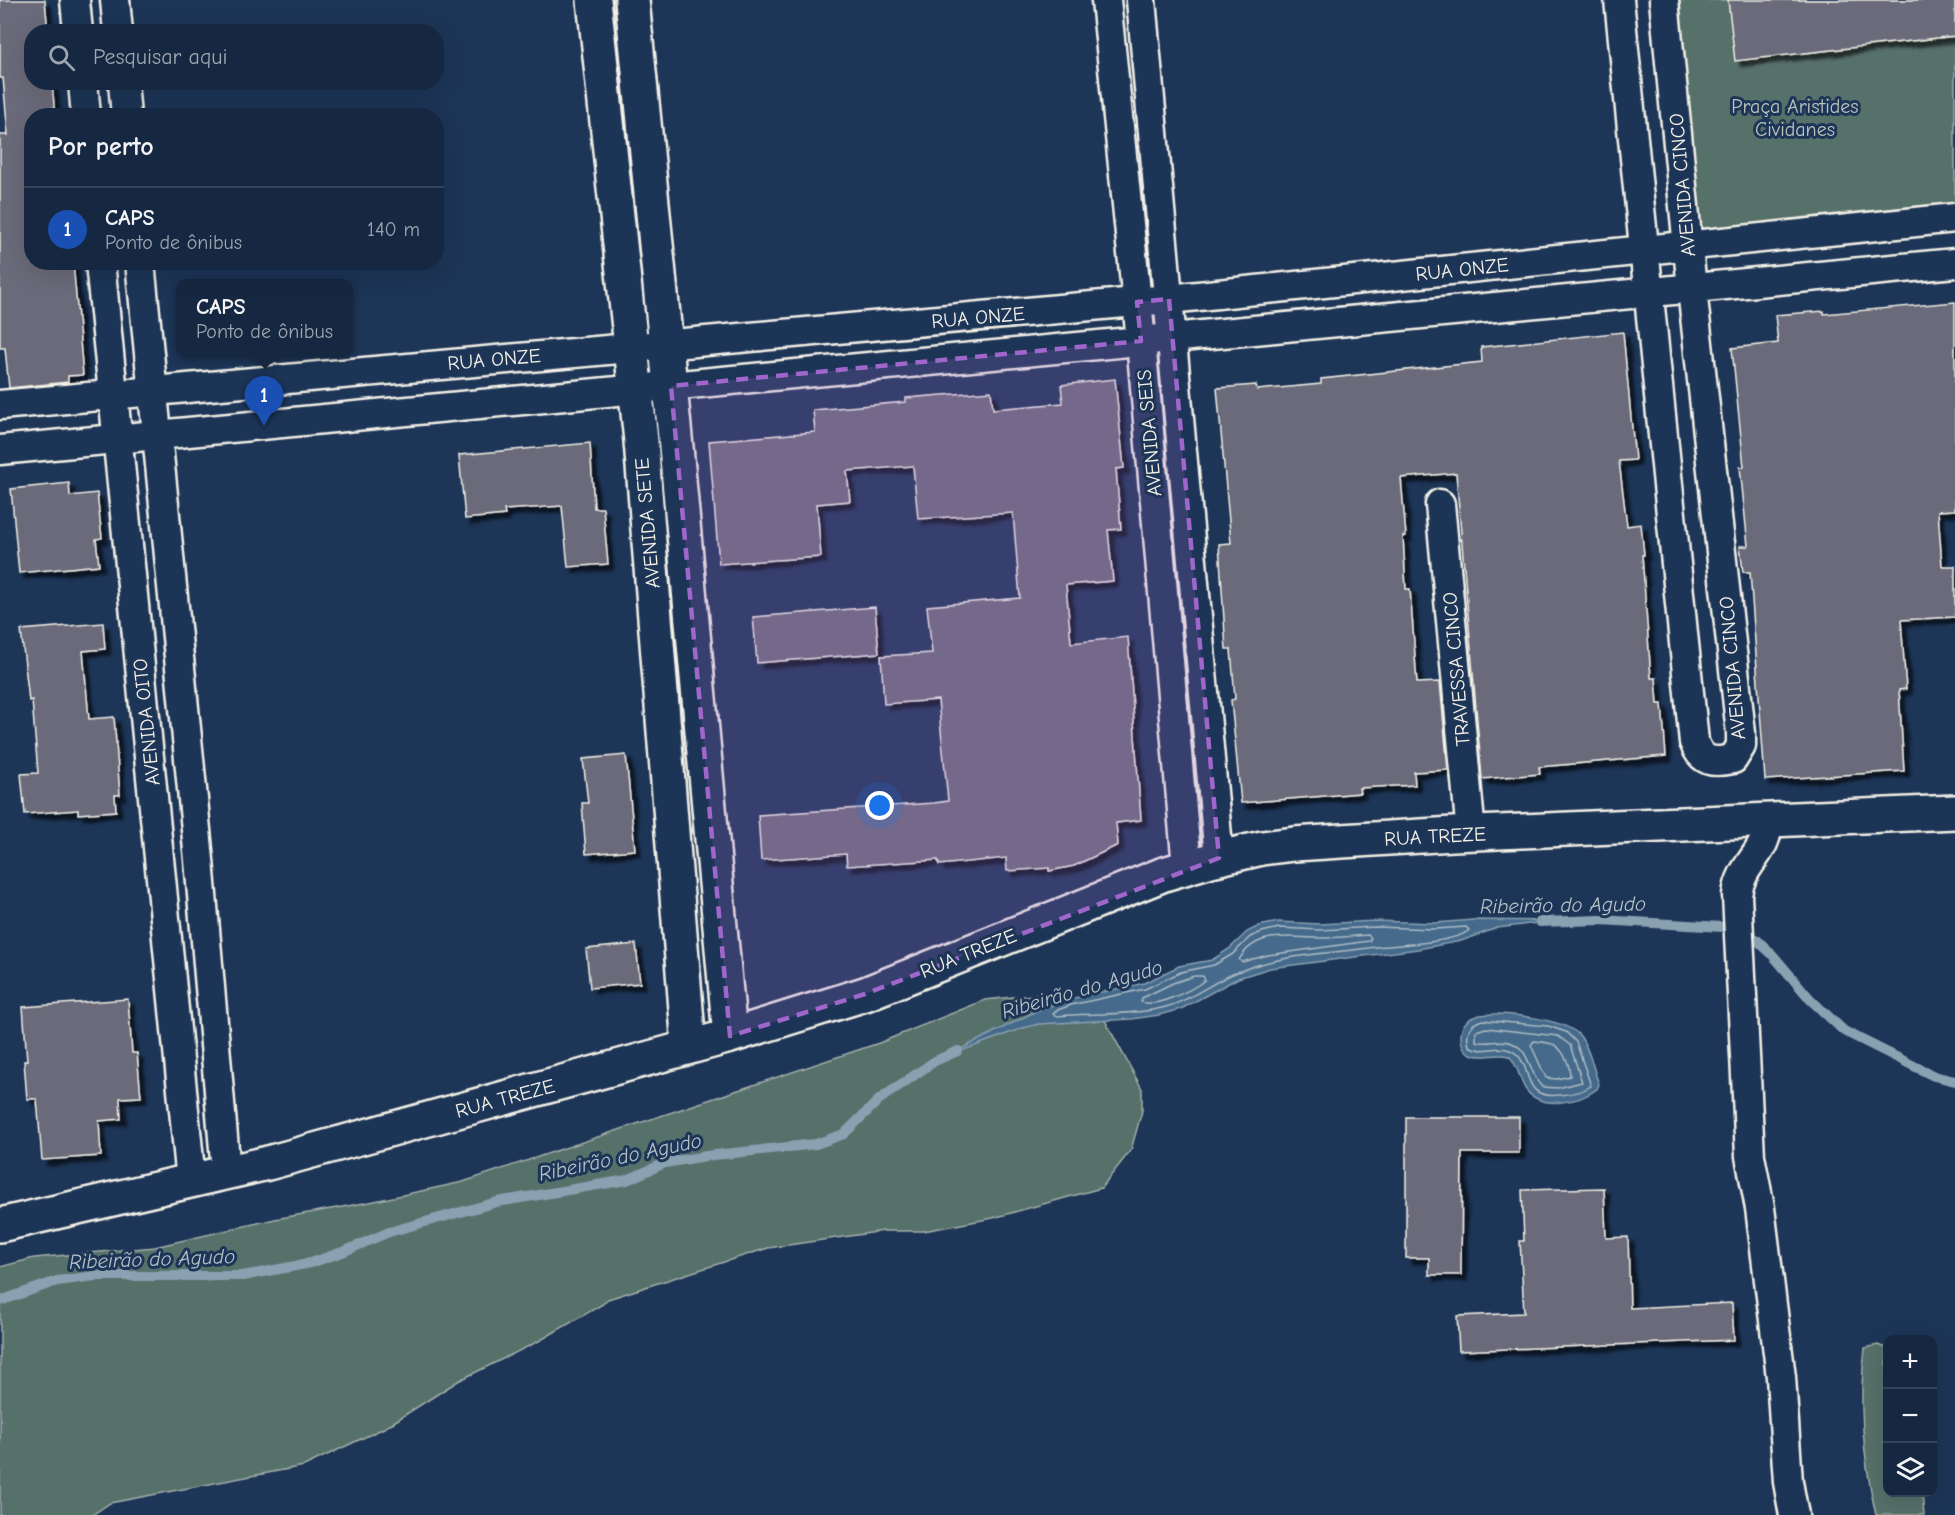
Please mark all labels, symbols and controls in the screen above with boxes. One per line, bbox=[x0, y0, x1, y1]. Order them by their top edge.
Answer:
search box bbox=[24, 24, 444, 90]
icon: search bbox=[45, 41, 78, 74]
text: Pesquisar aqui bbox=[93, 44, 228, 70]
park label: Praça Aristides Cividanes bbox=[1731, 95, 1859, 141]
street label: AVENIDA CINCO bbox=[1665, 112, 1700, 258]
text: Por perto bbox=[48, 132, 154, 162]
text: CAPS bbox=[105, 205, 155, 231]
text: 1 bbox=[64, 218, 71, 241]
text: 140 m bbox=[367, 218, 420, 241]
text: Ponto de ônibus bbox=[105, 231, 242, 254]
street label: RUA ONZE bbox=[1414, 253, 1510, 286]
popup bbox=[176, 279, 353, 357]
text: CAPS bbox=[196, 294, 245, 320]
street label: RUA ONZE bbox=[930, 302, 1026, 333]
text: Ponto de ônibus bbox=[196, 320, 333, 343]
street label: RUA ONZE bbox=[446, 344, 542, 375]
street label: AVENIDA SEIS bbox=[1132, 369, 1167, 497]
pin: 1 bbox=[244, 376, 284, 426]
street label: AVENIDA SETE bbox=[630, 457, 665, 589]
street label: TRAVESSA CINCO bbox=[1438, 591, 1475, 747]
street label: AVENIDA CINCO bbox=[1715, 595, 1750, 741]
street label: AVENIDA OITO bbox=[128, 657, 165, 787]
your location bbox=[865, 791, 894, 820]
street label: RUA TREZE bbox=[1384, 822, 1486, 851]
water label: Ribeirão do Agudo bbox=[1480, 892, 1646, 918]
street label: RUA TREZE bbox=[917, 924, 1020, 983]
water label: Ribeirão do Agudo bbox=[999, 955, 1165, 1023]
street label: RUA TREZE bbox=[453, 1074, 557, 1123]
water label: Ribeirão do Agudo bbox=[536, 1128, 704, 1186]
water label: Ribeirão do Agudo bbox=[69, 1244, 235, 1274]
map controls bbox=[1883, 1335, 1937, 1497]
button: + bbox=[1883, 1335, 1937, 1389]
button: − bbox=[1883, 1389, 1937, 1443]
button: layers bbox=[1883, 1443, 1937, 1497]

